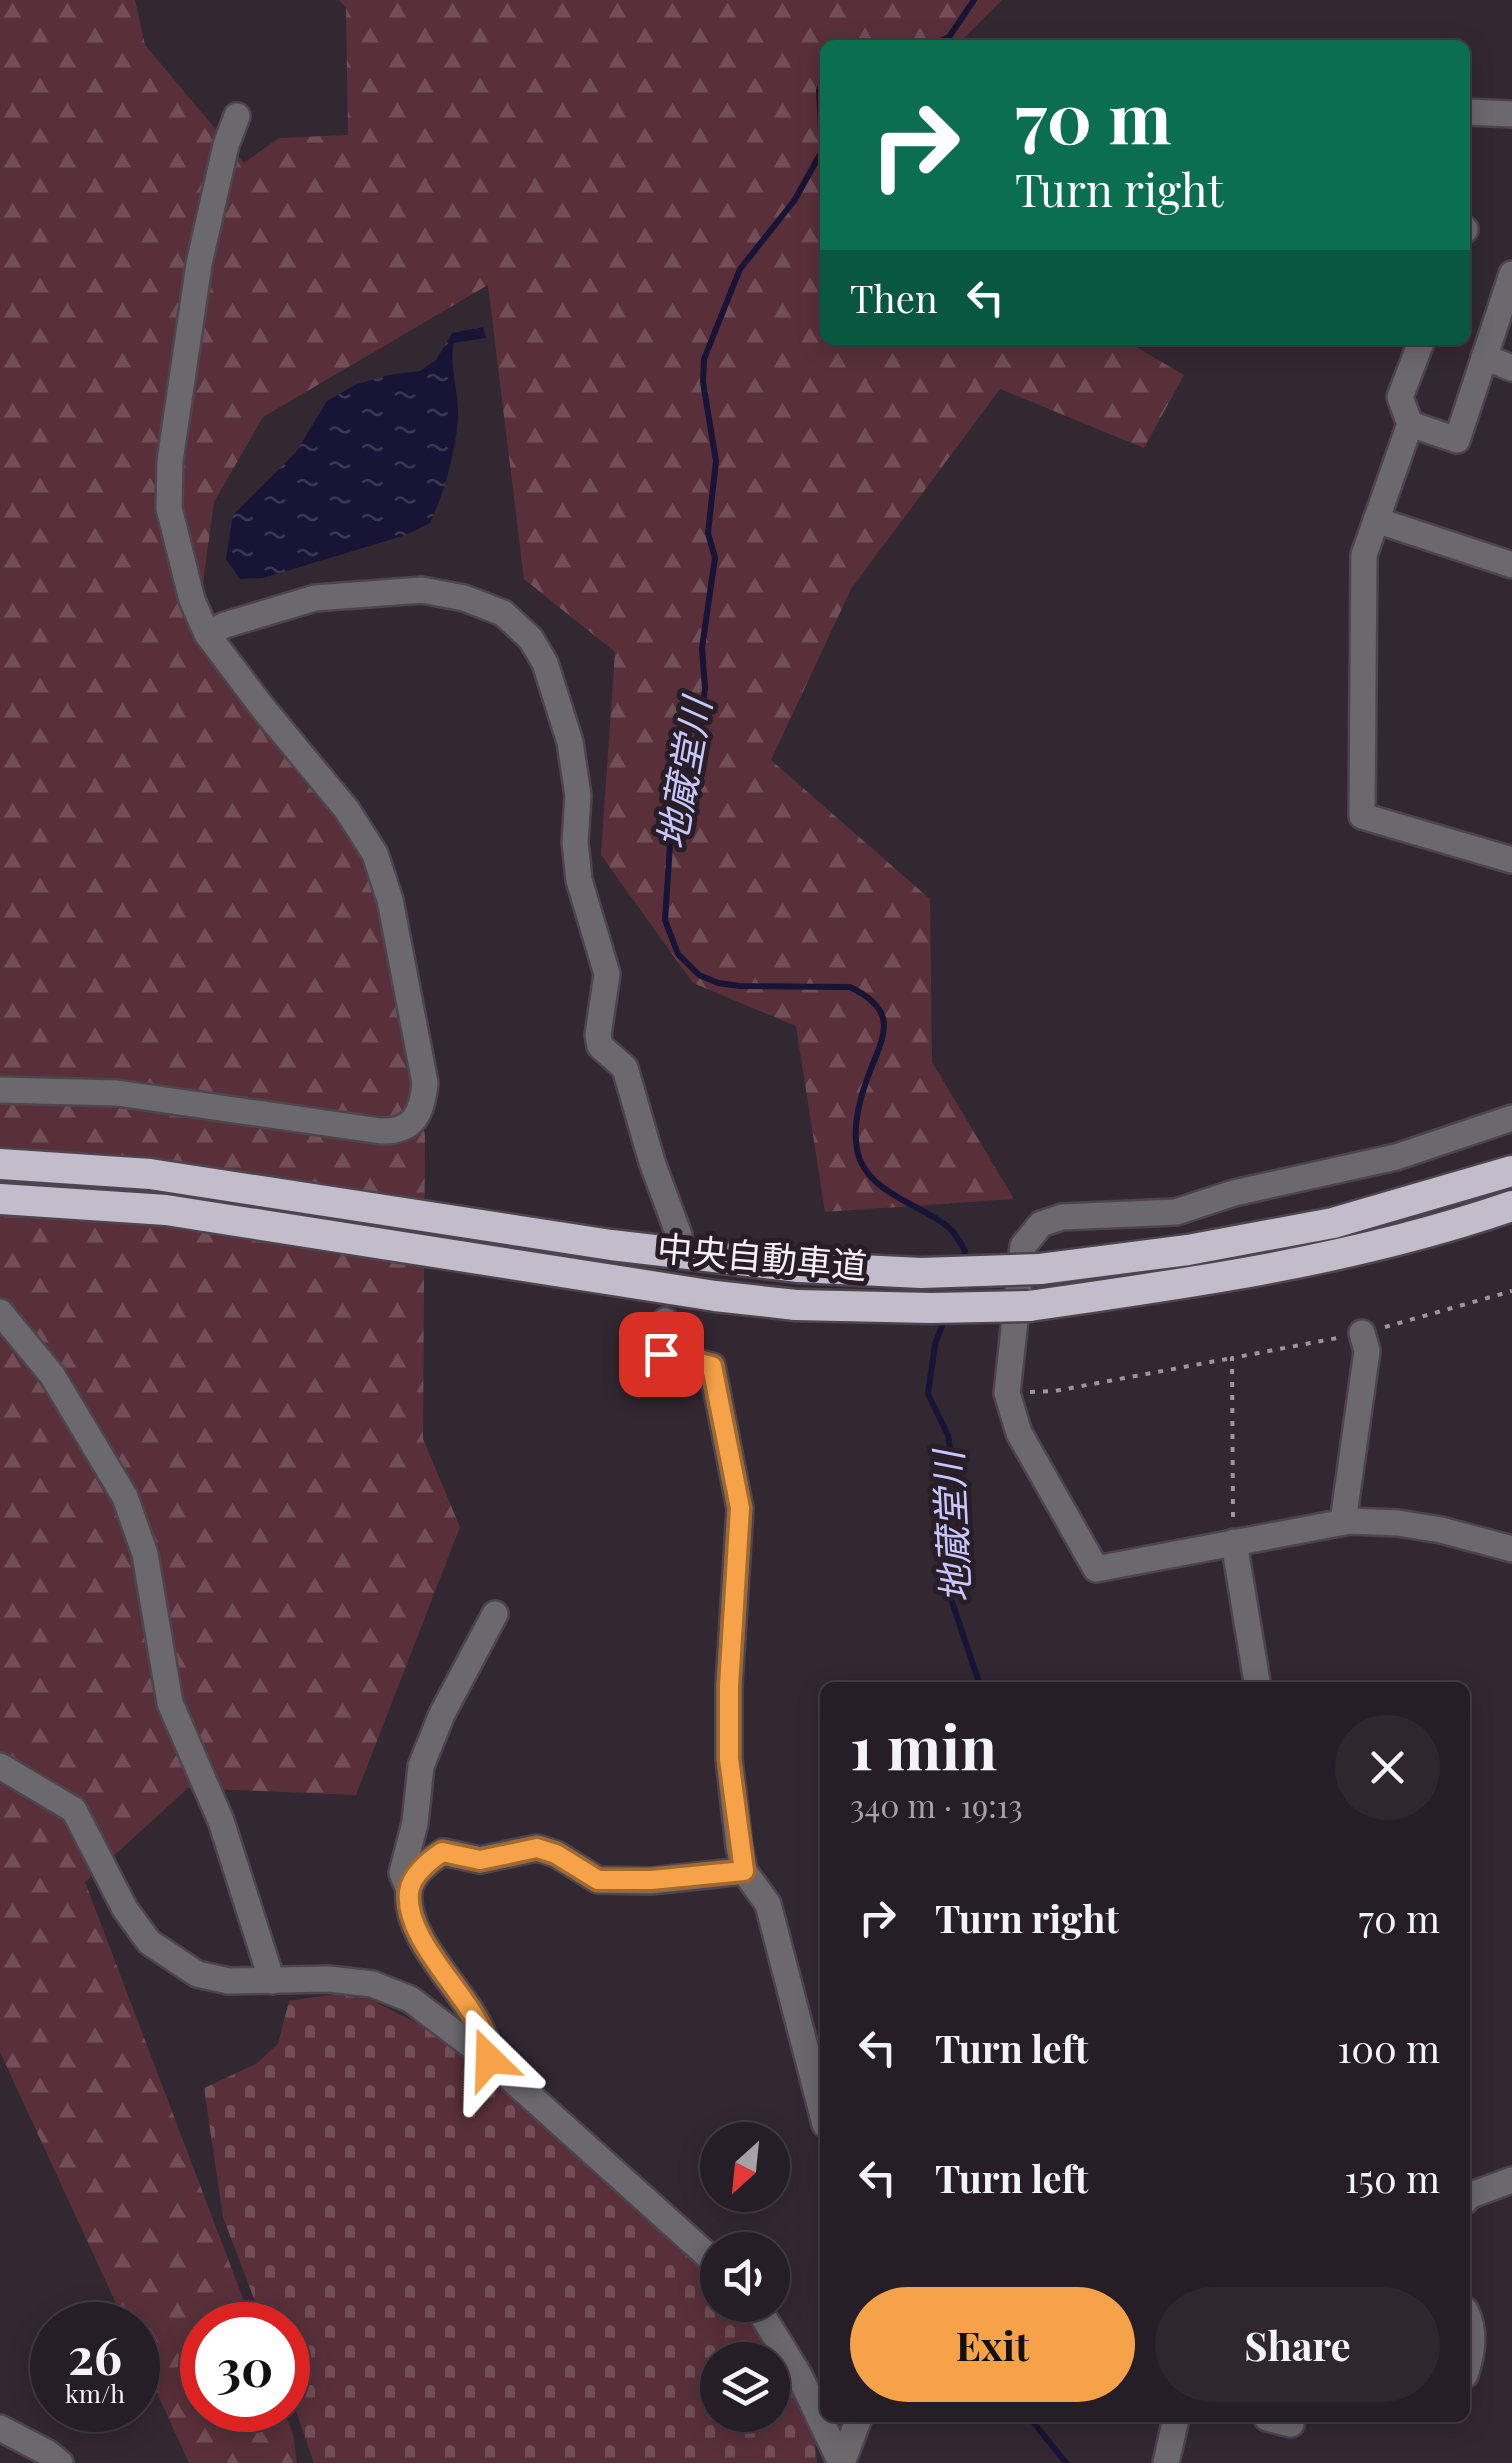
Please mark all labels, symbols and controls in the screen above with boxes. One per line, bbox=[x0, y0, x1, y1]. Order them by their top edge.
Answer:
text: 70 m bbox=[1015, 68, 1172, 162]
icon: right bbox=[850, 80, 980, 210]
text: Turn right bbox=[1015, 158, 1223, 218]
icon: left bbox=[958, 270, 1013, 325]
text: Then bbox=[850, 272, 938, 323]
water label: 地蔵堂川 bbox=[644, 690, 722, 853]
street label: 中央自動車道 bbox=[656, 1223, 869, 1288]
pin bbox=[619, 1312, 704, 1397]
icon: arrive bbox=[634, 1327, 689, 1382]
water label: 地蔵堂川 bbox=[921, 1446, 980, 1604]
text: 1 min bbox=[850, 1705, 997, 1785]
button: close bbox=[1335, 1715, 1440, 1820]
text: 340 m · 19:13 bbox=[850, 1783, 1023, 1826]
icon: right bbox=[850, 1890, 905, 1945]
text: Turn right bbox=[935, 1892, 1119, 1943]
text: 70 m bbox=[1359, 1892, 1440, 1943]
position arrow bbox=[437, 2007, 541, 2111]
icon: left bbox=[850, 2020, 905, 2075]
text: Turn left bbox=[935, 2022, 1088, 2073]
text: 100 m bbox=[1337, 2022, 1440, 2073]
north arrow bbox=[700, 2122, 790, 2212]
map controls bbox=[700, 2122, 790, 2432]
icon: left bbox=[850, 2150, 905, 2205]
text: Turn left bbox=[935, 2152, 1088, 2203]
text: 150 m bbox=[1345, 2152, 1440, 2203]
button: sound bbox=[700, 2232, 790, 2322]
button: Exit bbox=[850, 2287, 1135, 2402]
button: Share bbox=[1155, 2287, 1440, 2402]
speed limit sign: 30 bbox=[180, 2302, 310, 2432]
text: 26 bbox=[68, 2321, 122, 2388]
button: layers bbox=[700, 2342, 790, 2432]
text: km/h bbox=[65, 2376, 125, 2409]

